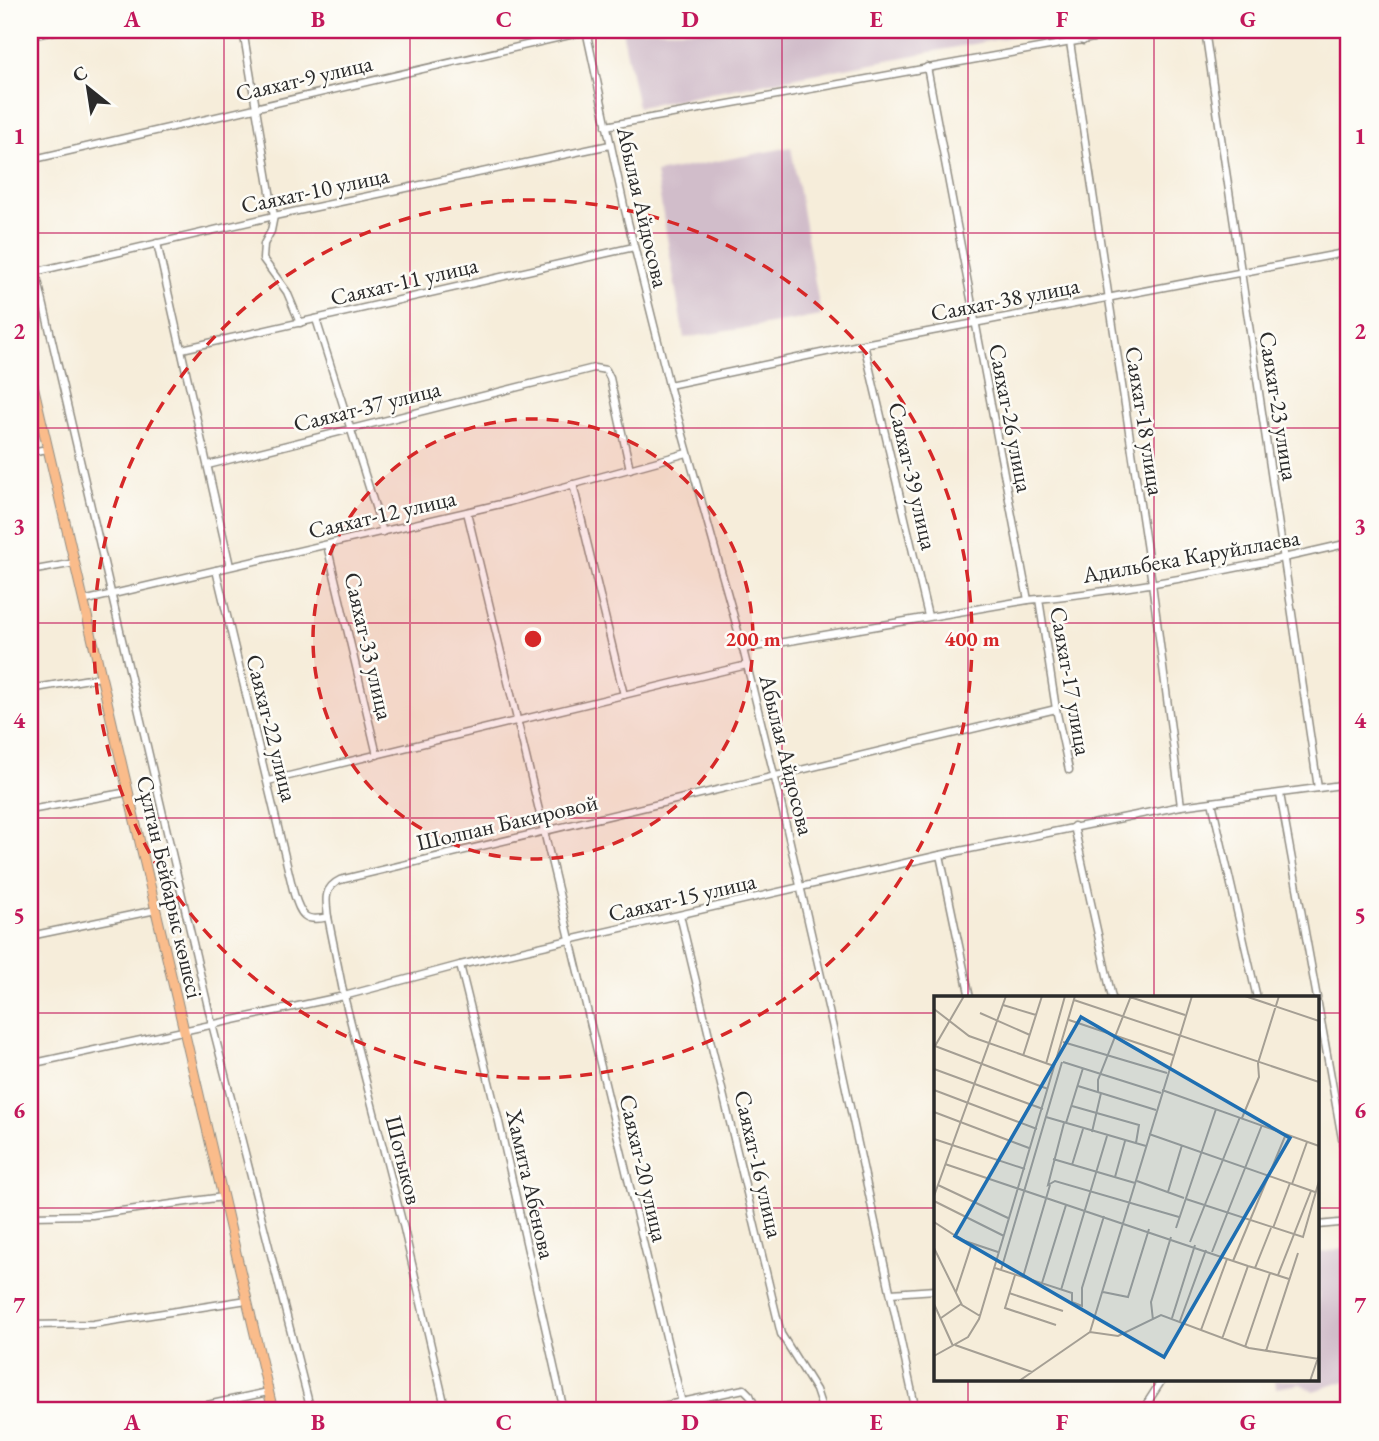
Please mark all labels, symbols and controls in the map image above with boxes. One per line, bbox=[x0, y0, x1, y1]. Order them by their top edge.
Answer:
text: A bbox=[123, 4, 141, 34]
text: B bbox=[311, 4, 325, 34]
text: C bbox=[496, 4, 512, 34]
text: D bbox=[681, 4, 699, 34]
text: E bbox=[869, 4, 883, 34]
text: F bbox=[1056, 4, 1069, 34]
text: G bbox=[1240, 4, 1256, 34]
street label: Саяхат-9 улица bbox=[233, 47, 376, 108]
north arrow bbox=[52, 52, 122, 122]
text: С bbox=[68, 60, 92, 88]
text: 1 bbox=[13, 121, 25, 151]
text: 1 bbox=[1354, 121, 1366, 151]
street label: Абылая Айдосова bbox=[610, 122, 676, 291]
street label: Саяхат-10 улица bbox=[238, 159, 393, 220]
street label: Саяхат-11 улица bbox=[327, 249, 482, 313]
street label: Саяхат-38 улица bbox=[928, 270, 1083, 328]
text: 2 bbox=[13, 316, 25, 346]
text: 2 bbox=[1354, 316, 1366, 346]
street label: Саяхат-23 улица bbox=[1252, 329, 1306, 484]
street label: Саяхат-26 улица bbox=[982, 341, 1040, 496]
street label: Саяхат-18 улица bbox=[1118, 344, 1172, 499]
street label: Саяхат-37 улица bbox=[290, 373, 444, 439]
street label: Саяхат-39 улица bbox=[881, 399, 945, 554]
street label: Саяхат-12 улица bbox=[305, 482, 460, 546]
text: 3 bbox=[13, 511, 25, 541]
text: 3 bbox=[1354, 511, 1366, 541]
street label: Адильбека Каруйллаева bbox=[1079, 522, 1303, 590]
street label: Саяхат-33 улица bbox=[337, 569, 401, 724]
street label: Саяхат-17 улица bbox=[1043, 604, 1099, 759]
text: 200 m bbox=[725, 625, 781, 652]
text: 400 m bbox=[944, 625, 1000, 652]
centre of rings bbox=[521, 627, 545, 651]
street label: Саяхат-22 улица bbox=[239, 651, 305, 805]
street label: Абылая Айдосова bbox=[752, 671, 822, 839]
text: 4 bbox=[13, 705, 26, 735]
text: 4 bbox=[1354, 705, 1367, 735]
street label: Сұлтан Бейбарыс көшесі bbox=[130, 773, 210, 1002]
street label: Шолпан Бакировой bbox=[413, 787, 601, 857]
street label: Саяхат-15 улица bbox=[605, 865, 760, 929]
text: 5 bbox=[13, 900, 25, 930]
text: 5 bbox=[1354, 900, 1366, 930]
inset map bbox=[934, 996, 1320, 1382]
street label: Саяхат-16 улица bbox=[727, 1087, 791, 1242]
street label: Саяхат-20 улица bbox=[612, 1091, 676, 1246]
text: 6 bbox=[13, 1095, 25, 1125]
text: 6 bbox=[1354, 1095, 1366, 1125]
street label: Хамита Абенова bbox=[499, 1105, 563, 1263]
street label: Шотыков bbox=[379, 1113, 430, 1208]
text: 7 bbox=[13, 1290, 26, 1320]
text: 7 bbox=[1354, 1290, 1367, 1320]
text: A bbox=[123, 1407, 141, 1437]
text: B bbox=[311, 1407, 325, 1437]
text: C bbox=[496, 1407, 512, 1437]
text: D bbox=[681, 1407, 699, 1437]
text: E bbox=[869, 1407, 883, 1437]
text: F bbox=[1056, 1407, 1069, 1437]
text: G bbox=[1240, 1407, 1256, 1437]

